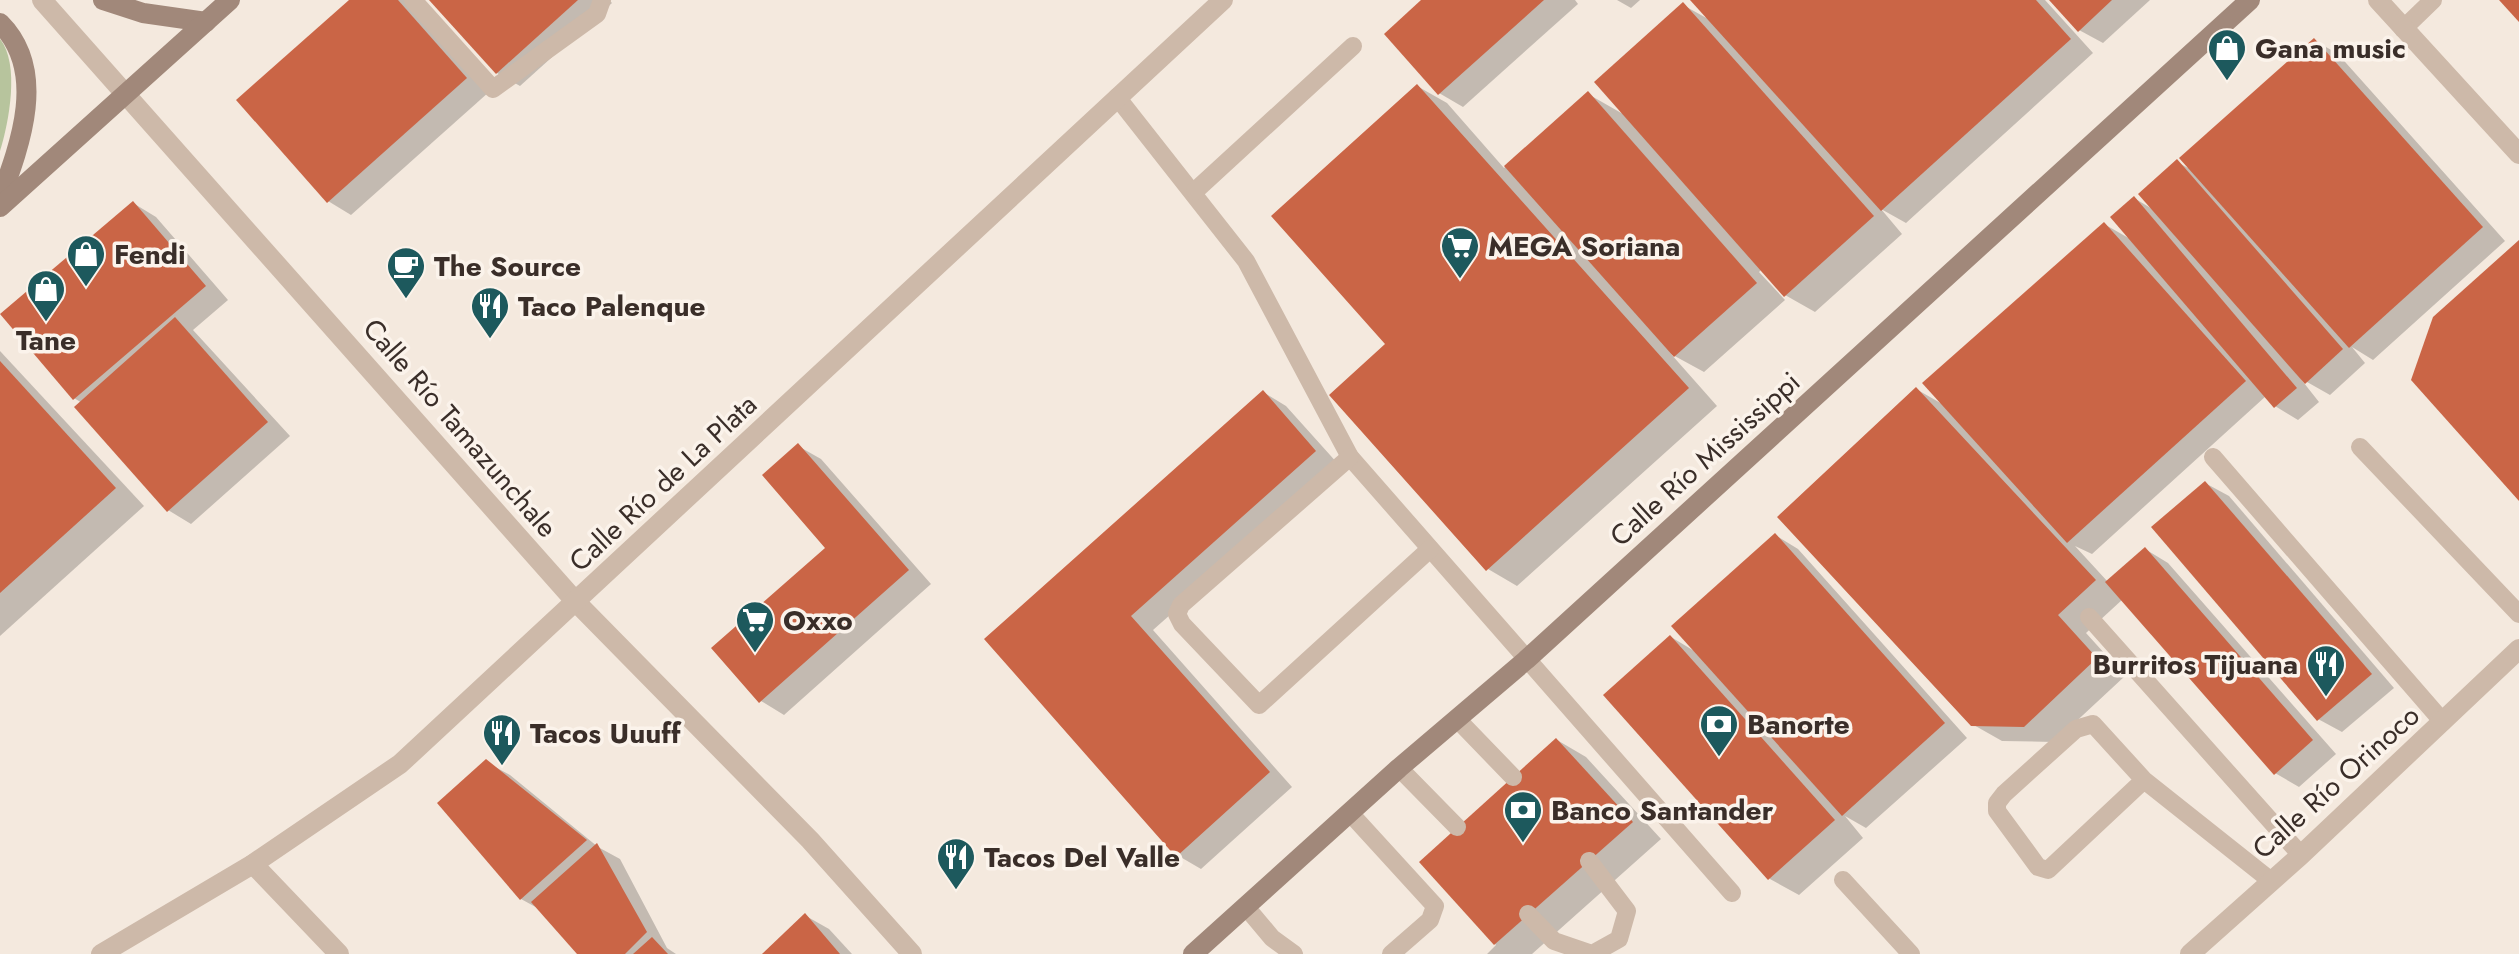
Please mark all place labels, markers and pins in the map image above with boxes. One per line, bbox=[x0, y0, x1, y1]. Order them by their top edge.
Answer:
shop icon: Gana music bbox=[2206, 27, 2248, 82]
place label: Gana music bbox=[2255, 28, 2406, 69]
supermarket icon: MEGA Soriana bbox=[1439, 225, 1481, 280]
place label: MEGA Soriana bbox=[1488, 226, 1680, 267]
shop icon: Fendi bbox=[65, 233, 107, 288]
place label: Fendi bbox=[114, 234, 186, 275]
cafe icon: The Source bbox=[385, 245, 427, 300]
place label: The Source bbox=[434, 246, 581, 287]
shop icon: Tane bbox=[25, 268, 67, 323]
restaurant icon: Taco Palenque bbox=[469, 285, 511, 340]
place label: Taco Palenque bbox=[518, 286, 706, 327]
place label: Tane bbox=[16, 320, 76, 361]
supermarket icon: Oxxo bbox=[734, 599, 776, 654]
place label: Oxxo bbox=[783, 600, 853, 641]
restaurant icon: Burritos Tijuana bbox=[2305, 643, 2347, 698]
place label: Burritos Tijuana bbox=[2093, 644, 2298, 685]
bank icon: Banorte bbox=[1698, 703, 1740, 758]
place label: Banorte bbox=[1747, 704, 1850, 745]
restaurant icon: Tacos Uuuff bbox=[481, 712, 523, 767]
place label: Tacos Uuuff bbox=[530, 713, 682, 754]
bank icon: Banco Santander bbox=[1502, 789, 1544, 844]
place label: Banco Santander bbox=[1551, 790, 1774, 831]
restaurant icon: Tacos Del Valle bbox=[935, 836, 977, 891]
place label: Tacos Del Valle bbox=[984, 837, 1180, 878]

